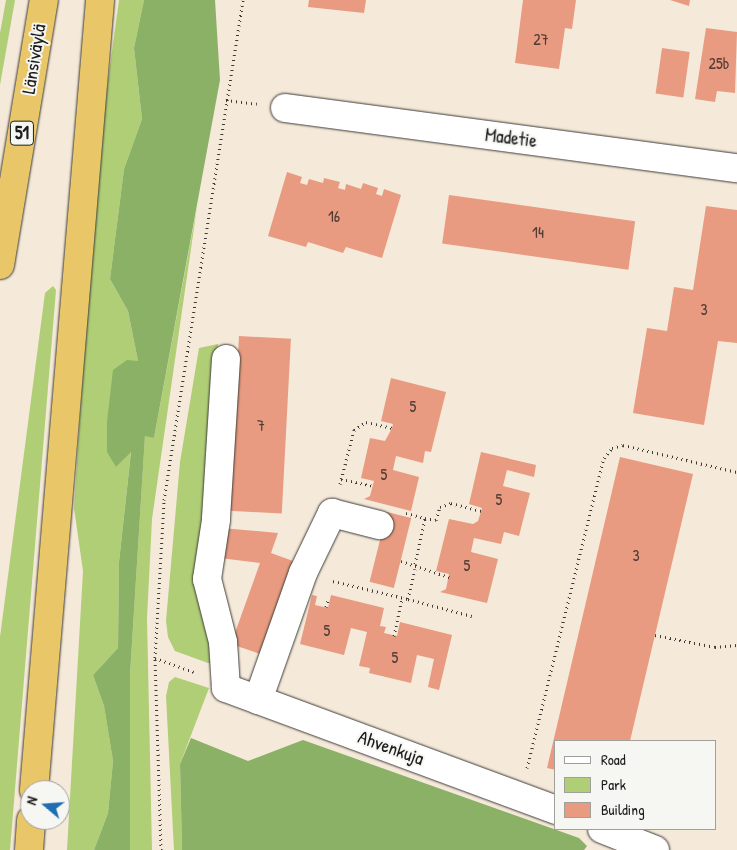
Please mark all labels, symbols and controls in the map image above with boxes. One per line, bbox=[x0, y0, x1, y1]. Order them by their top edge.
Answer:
street label: Länsiväylä bbox=[17, 23, 51, 95]
house number: 27 bbox=[533, 29, 549, 49]
house number: 25b bbox=[709, 53, 729, 73]
road number: 51 bbox=[10, 118, 34, 148]
street label: Madetie bbox=[484, 124, 538, 152]
house number: 16 bbox=[328, 206, 340, 226]
house number: 14 bbox=[532, 222, 544, 242]
house number: 3 bbox=[700, 299, 708, 319]
house number: 5 bbox=[410, 396, 416, 416]
house number: 7 bbox=[257, 415, 265, 435]
house number: 5 bbox=[381, 464, 387, 484]
house number: 5 bbox=[496, 489, 502, 509]
house number: 3 bbox=[632, 545, 640, 565]
house number: 5 bbox=[464, 555, 470, 575]
house number: 5 bbox=[324, 620, 330, 640]
house number: 5 bbox=[392, 647, 398, 667]
street label: Ahvenkuja bbox=[355, 726, 427, 770]
legend bbox=[554, 740, 717, 830]
text: Road bbox=[601, 749, 626, 770]
text: Park bbox=[601, 774, 626, 795]
north arrow bbox=[20, 780, 70, 830]
text: N bbox=[21, 794, 41, 807]
text: Building bbox=[601, 799, 645, 820]

